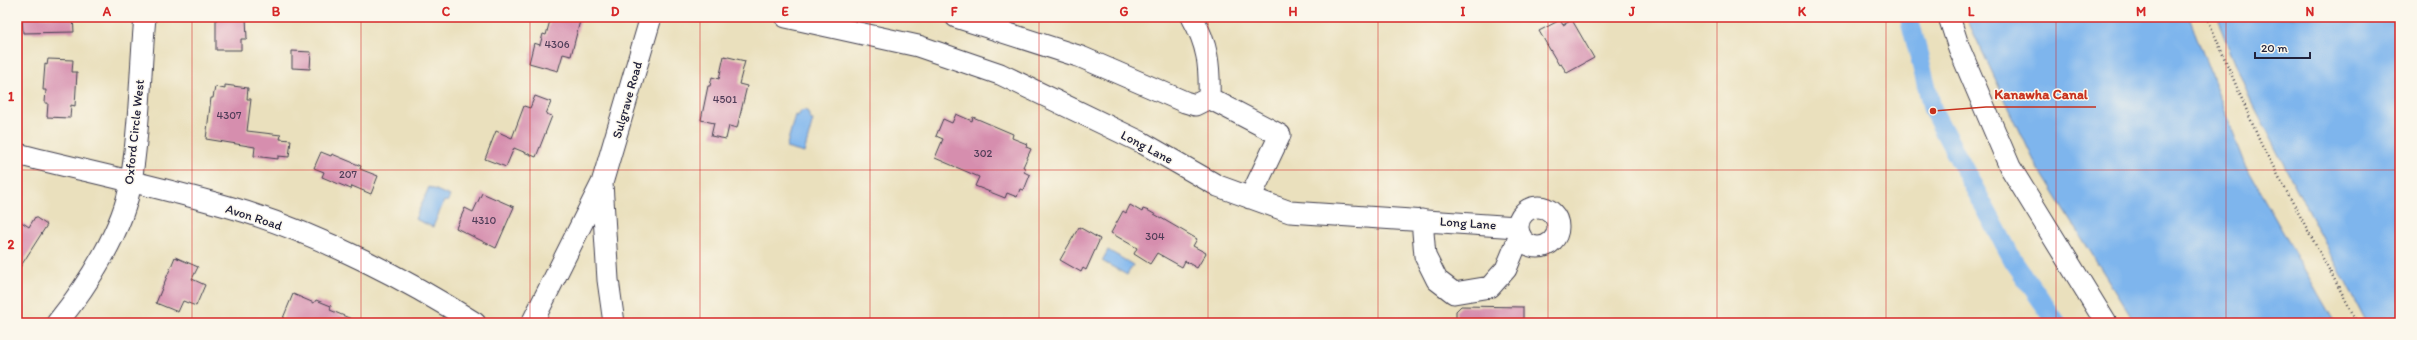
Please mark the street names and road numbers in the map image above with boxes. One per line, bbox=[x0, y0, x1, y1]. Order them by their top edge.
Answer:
street label: Sulgrave Road bbox=[609, 60, 645, 140]
street label: Oxford Circle West bbox=[121, 79, 147, 185]
street label: Long Lane bbox=[1118, 127, 1176, 167]
street label: Avon Road bbox=[224, 201, 284, 233]
street label: Long Lane bbox=[1439, 214, 1497, 232]

